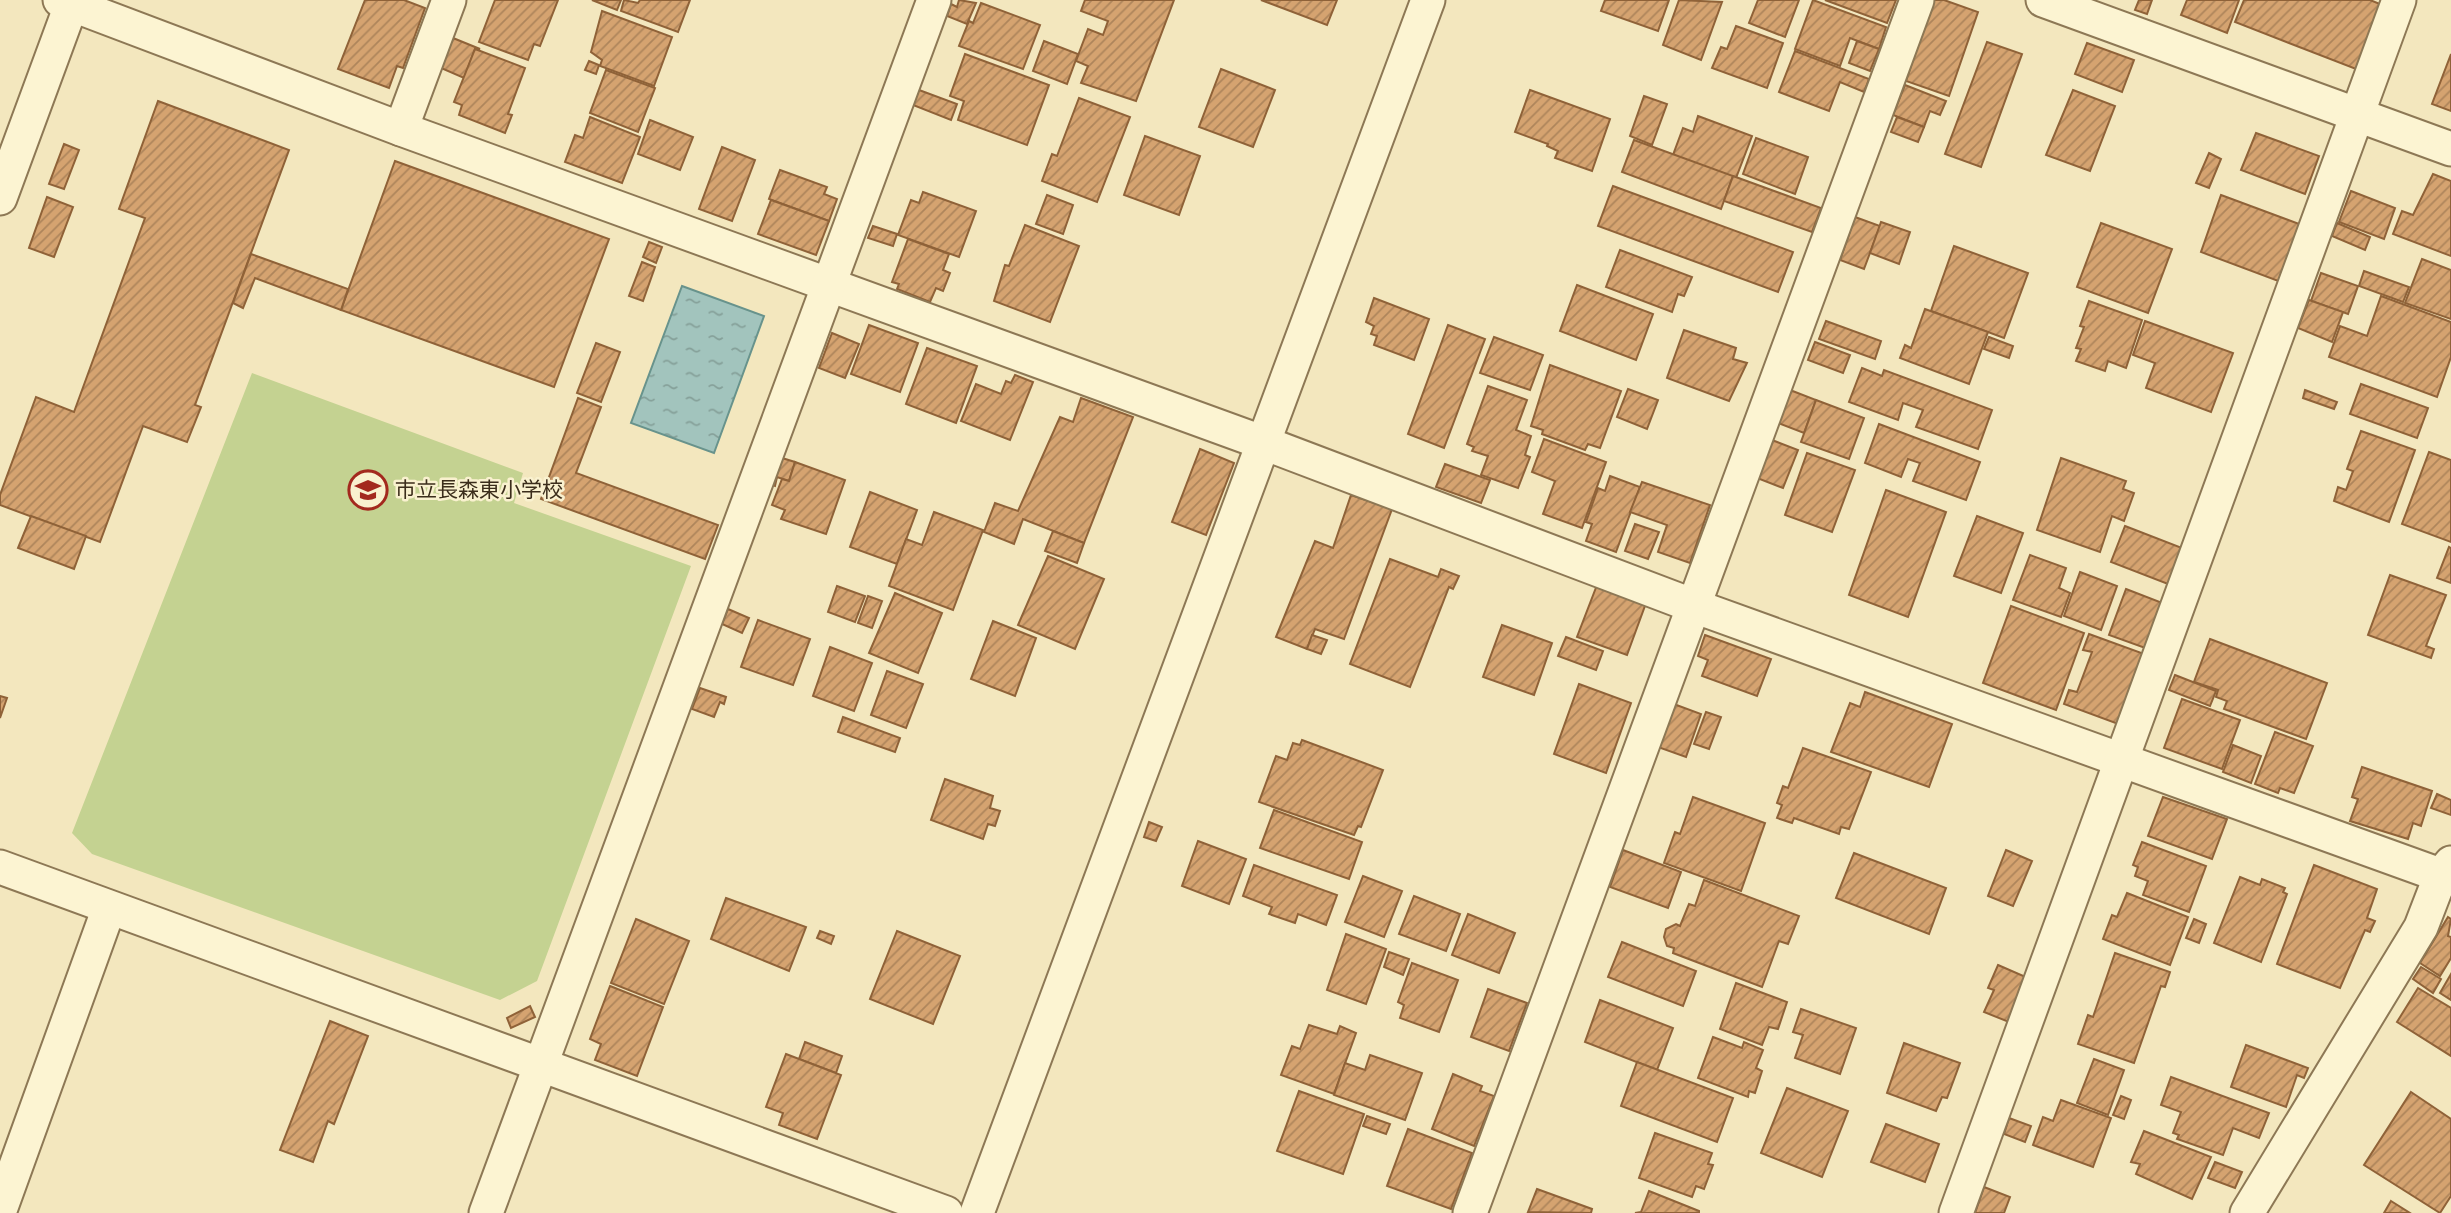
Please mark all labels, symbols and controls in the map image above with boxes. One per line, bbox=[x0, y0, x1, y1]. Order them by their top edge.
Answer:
school or university icon: 市立長森東小学校 bbox=[347, 469, 389, 511]
place label: 市立長森東小学校 bbox=[395, 475, 563, 507]

